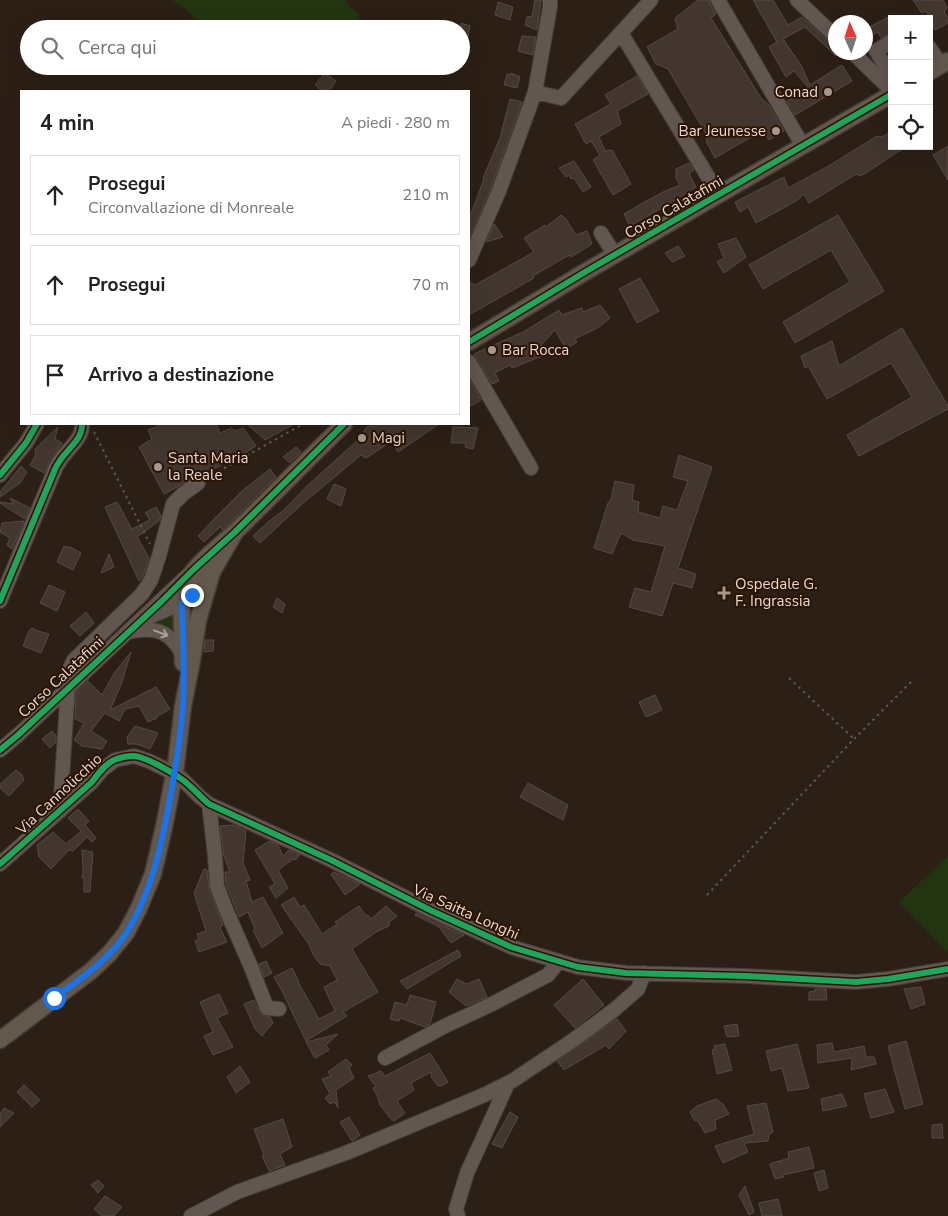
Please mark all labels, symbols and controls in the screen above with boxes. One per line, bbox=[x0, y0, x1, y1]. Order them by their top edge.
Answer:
north arrow bbox=[828, 15, 873, 60]
map controls bbox=[888, 15, 933, 150]
button: + bbox=[888, 15, 933, 60]
search box bbox=[20, 20, 470, 75]
icon: search bbox=[38, 34, 66, 62]
text: Cerca qui bbox=[78, 35, 157, 61]
button: − bbox=[888, 60, 933, 105]
place label: Conad bbox=[775, 82, 818, 102]
marker: Conad bbox=[822, 86, 834, 98]
button: locate bbox=[888, 105, 933, 150]
text: 4 min bbox=[40, 109, 94, 137]
text: A piedi · 280 m bbox=[341, 112, 450, 134]
place label: Bar Jeunesse bbox=[679, 121, 766, 141]
marker: Bar Jeunesse bbox=[770, 125, 782, 137]
text: Prosegui bbox=[88, 171, 165, 197]
street label: Corso Calatafimi bbox=[621, 171, 727, 243]
icon: ahead bbox=[41, 181, 69, 209]
text: 210 m bbox=[402, 184, 449, 206]
text: Circonvallazione di Monreale bbox=[88, 197, 294, 219]
icon: ahead bbox=[41, 271, 69, 299]
text: Prosegui bbox=[88, 272, 165, 298]
text: 70 m bbox=[412, 274, 449, 296]
place label: Bar Rocca bbox=[502, 340, 569, 360]
marker: Bar Rocca bbox=[486, 344, 498, 356]
icon: arrive bbox=[41, 361, 69, 389]
text: Arrivo a destinazione bbox=[88, 362, 274, 388]
place label: Magi bbox=[372, 428, 405, 448]
marker: Magi bbox=[356, 432, 368, 444]
place label: Santa Maria la Reale bbox=[168, 448, 248, 485]
marker: Santa Maria la Reale bbox=[152, 461, 164, 473]
place label: Ospedale G. F. Ingrassia bbox=[735, 574, 818, 611]
route end bbox=[181, 584, 204, 607]
marker: Ospedale G. F. Ingrassia bbox=[717, 586, 731, 600]
one-way arrow bbox=[152, 629, 168, 638]
street label: Corso Calatafimi bbox=[14, 632, 108, 722]
street label: Via Cannolicchio bbox=[11, 749, 106, 840]
street label: Via Saitta Longhi bbox=[409, 879, 522, 944]
route start bbox=[43, 987, 66, 1010]

